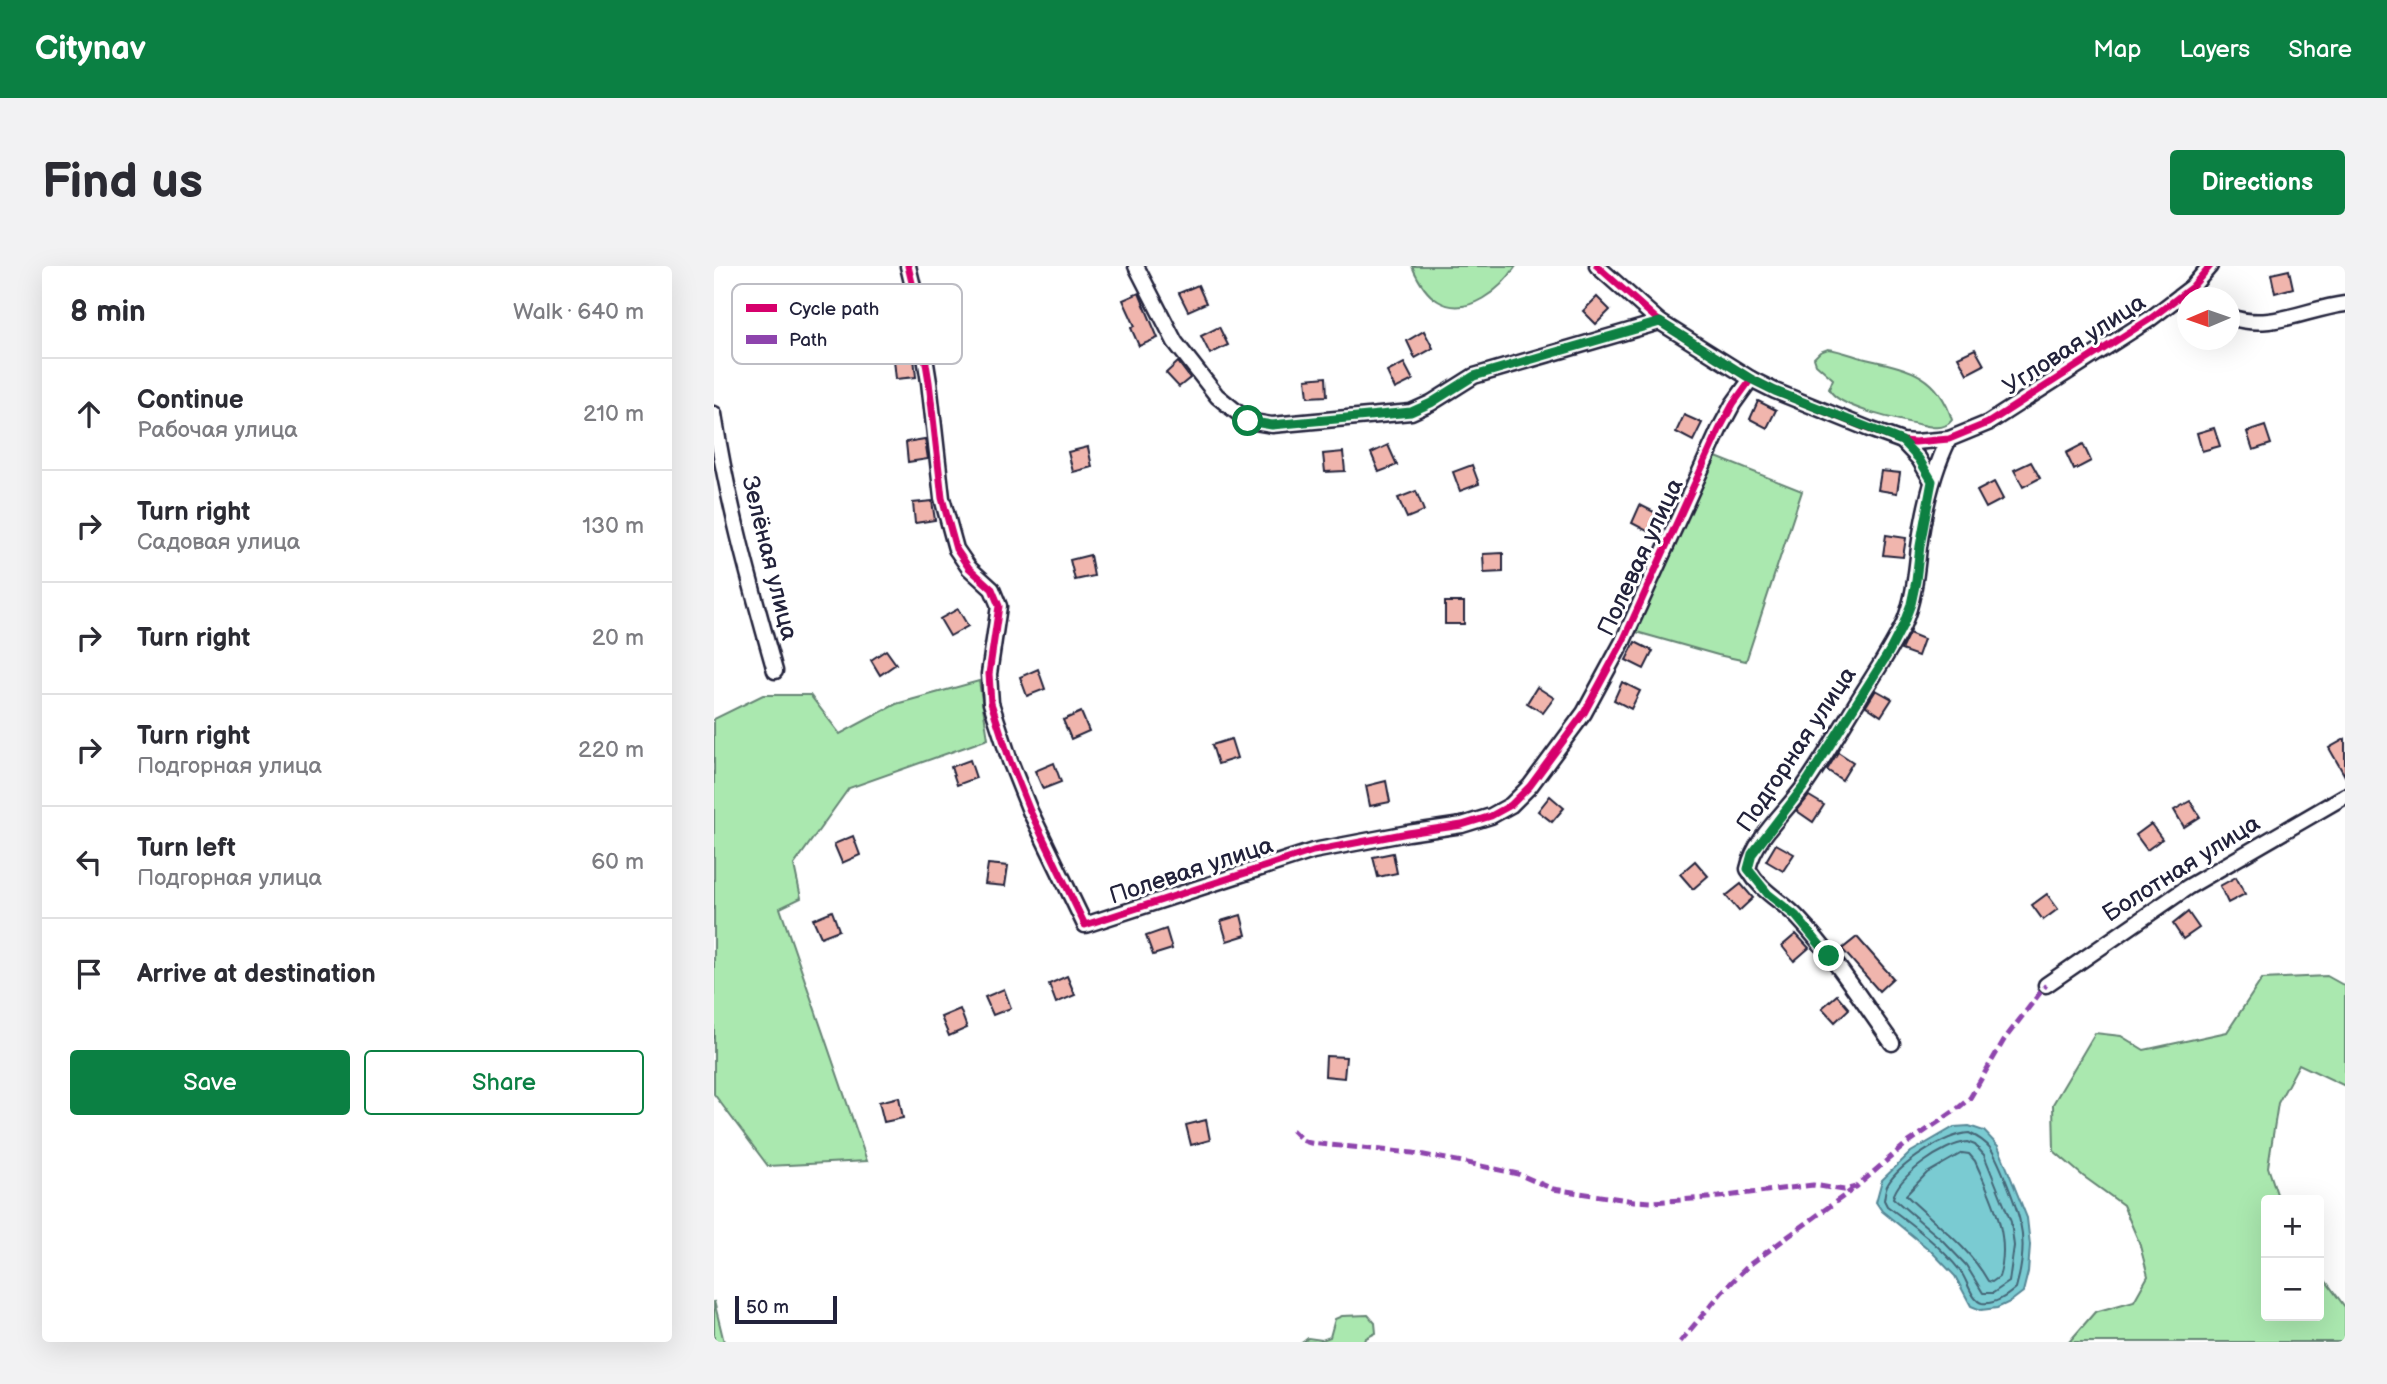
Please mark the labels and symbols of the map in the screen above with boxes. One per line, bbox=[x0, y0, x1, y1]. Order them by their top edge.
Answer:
legend bbox=[732, 284, 962, 364]
north arrow bbox=[2177, 287, 2240, 350]
street label: Угловая улица bbox=[1998, 288, 2151, 401]
text: Cycle path bbox=[789, 298, 879, 321]
text: Path bbox=[789, 329, 827, 352]
route start bbox=[1232, 405, 1263, 436]
street label: Зелёная улица bbox=[735, 473, 804, 643]
street label: Полевая улица bbox=[1591, 474, 1690, 640]
street label: Подгорная улица bbox=[1730, 661, 1862, 837]
street label: Болотная улица bbox=[2097, 809, 2265, 928]
street label: Полевая улица bbox=[1106, 830, 1277, 911]
route end bbox=[1813, 940, 1844, 971]
scale bar bbox=[735, 1293, 836, 1325]

